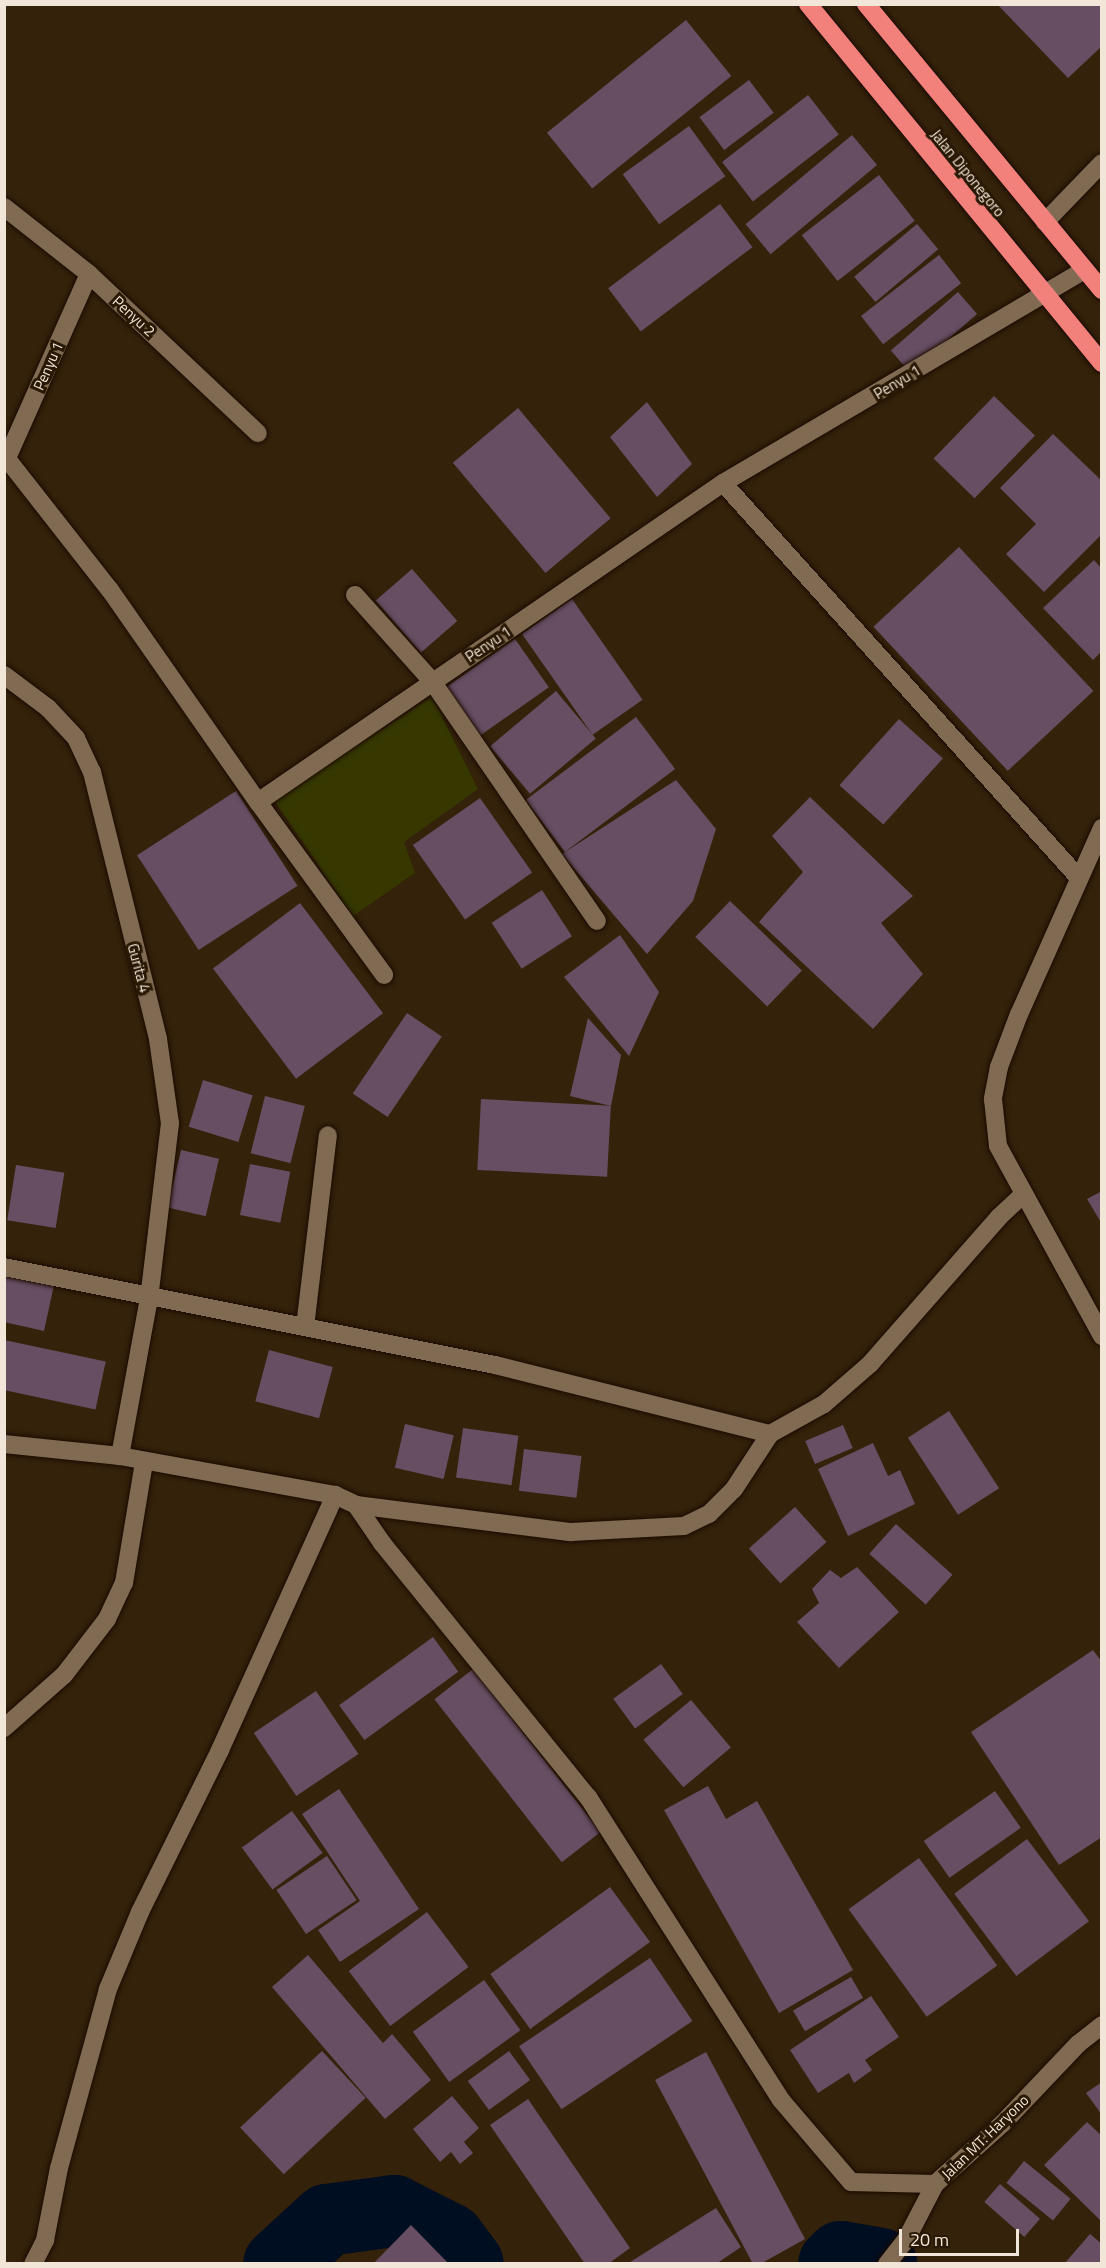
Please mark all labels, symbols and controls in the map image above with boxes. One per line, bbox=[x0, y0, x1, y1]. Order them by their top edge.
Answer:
street label: Jalan Diponegoro bbox=[927, 126, 1009, 220]
street label: Penyu 2 bbox=[109, 292, 159, 340]
street label: Penyu 1 bbox=[29, 339, 67, 393]
street label: Penyu 1 bbox=[870, 361, 924, 403]
street label: Penyu 1 bbox=[462, 622, 514, 666]
street label: Gurita 4 bbox=[124, 941, 154, 995]
street label: Jalan MT. Haryono bbox=[938, 2091, 1032, 2183]
scale bar bbox=[902, 2217, 1022, 2255]
text: 20 m bbox=[910, 2226, 949, 2253]

